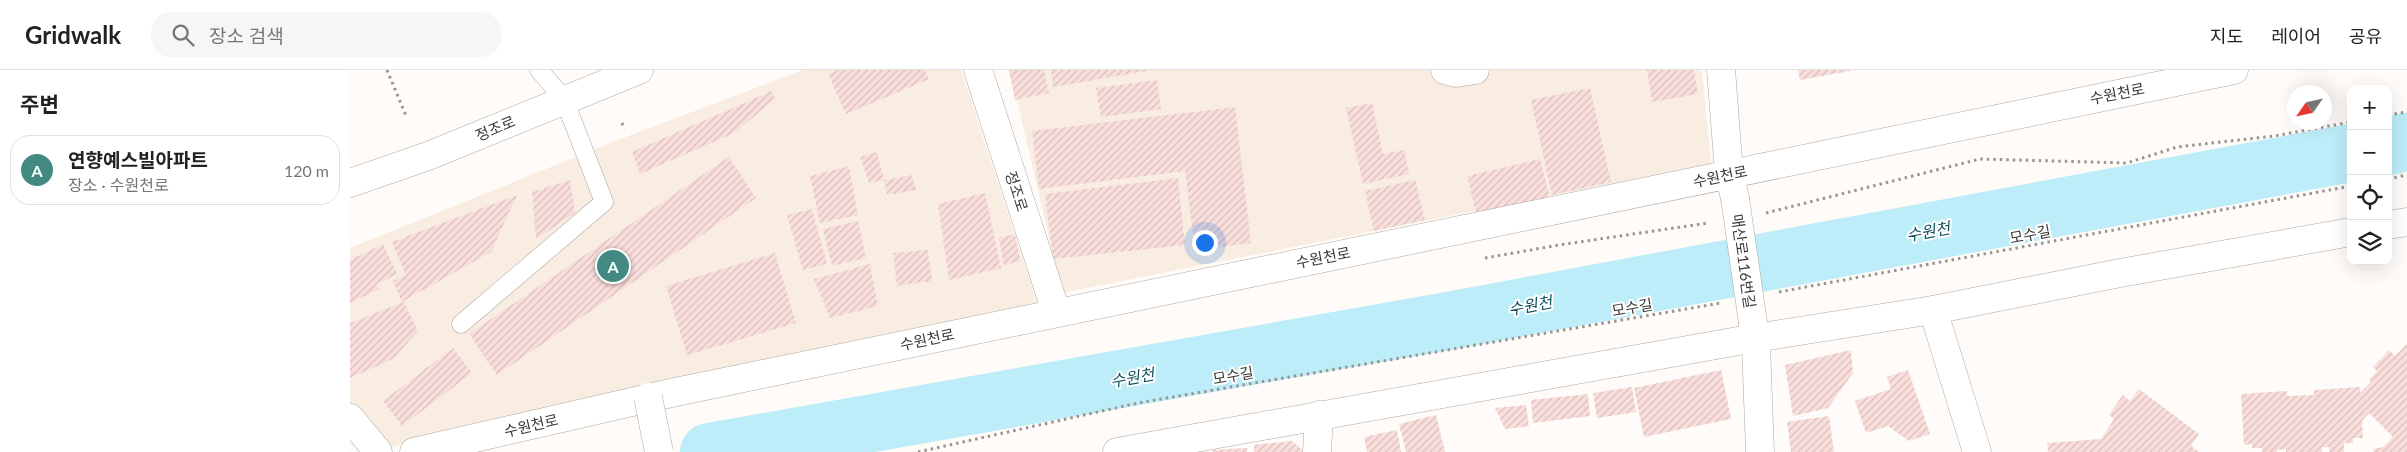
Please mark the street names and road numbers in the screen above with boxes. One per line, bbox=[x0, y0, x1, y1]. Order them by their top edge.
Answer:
street label: 수원천로 bbox=[2088, 79, 2146, 107]
street label: 정조로 bbox=[472, 112, 518, 144]
street label: 수원천로 bbox=[1691, 161, 1749, 191]
street label: 정조로 bbox=[1002, 169, 1032, 213]
street label: 매산로116번길 bbox=[1728, 213, 1760, 309]
street label: 모수길 bbox=[2008, 221, 2052, 247]
street label: 수원천로 bbox=[1294, 243, 1352, 271]
street label: 모수길 bbox=[1610, 295, 1654, 319]
street label: 수원천로 bbox=[898, 324, 956, 354]
street label: 모수길 bbox=[1211, 363, 1255, 387]
street label: 수원천로 bbox=[502, 410, 560, 440]

